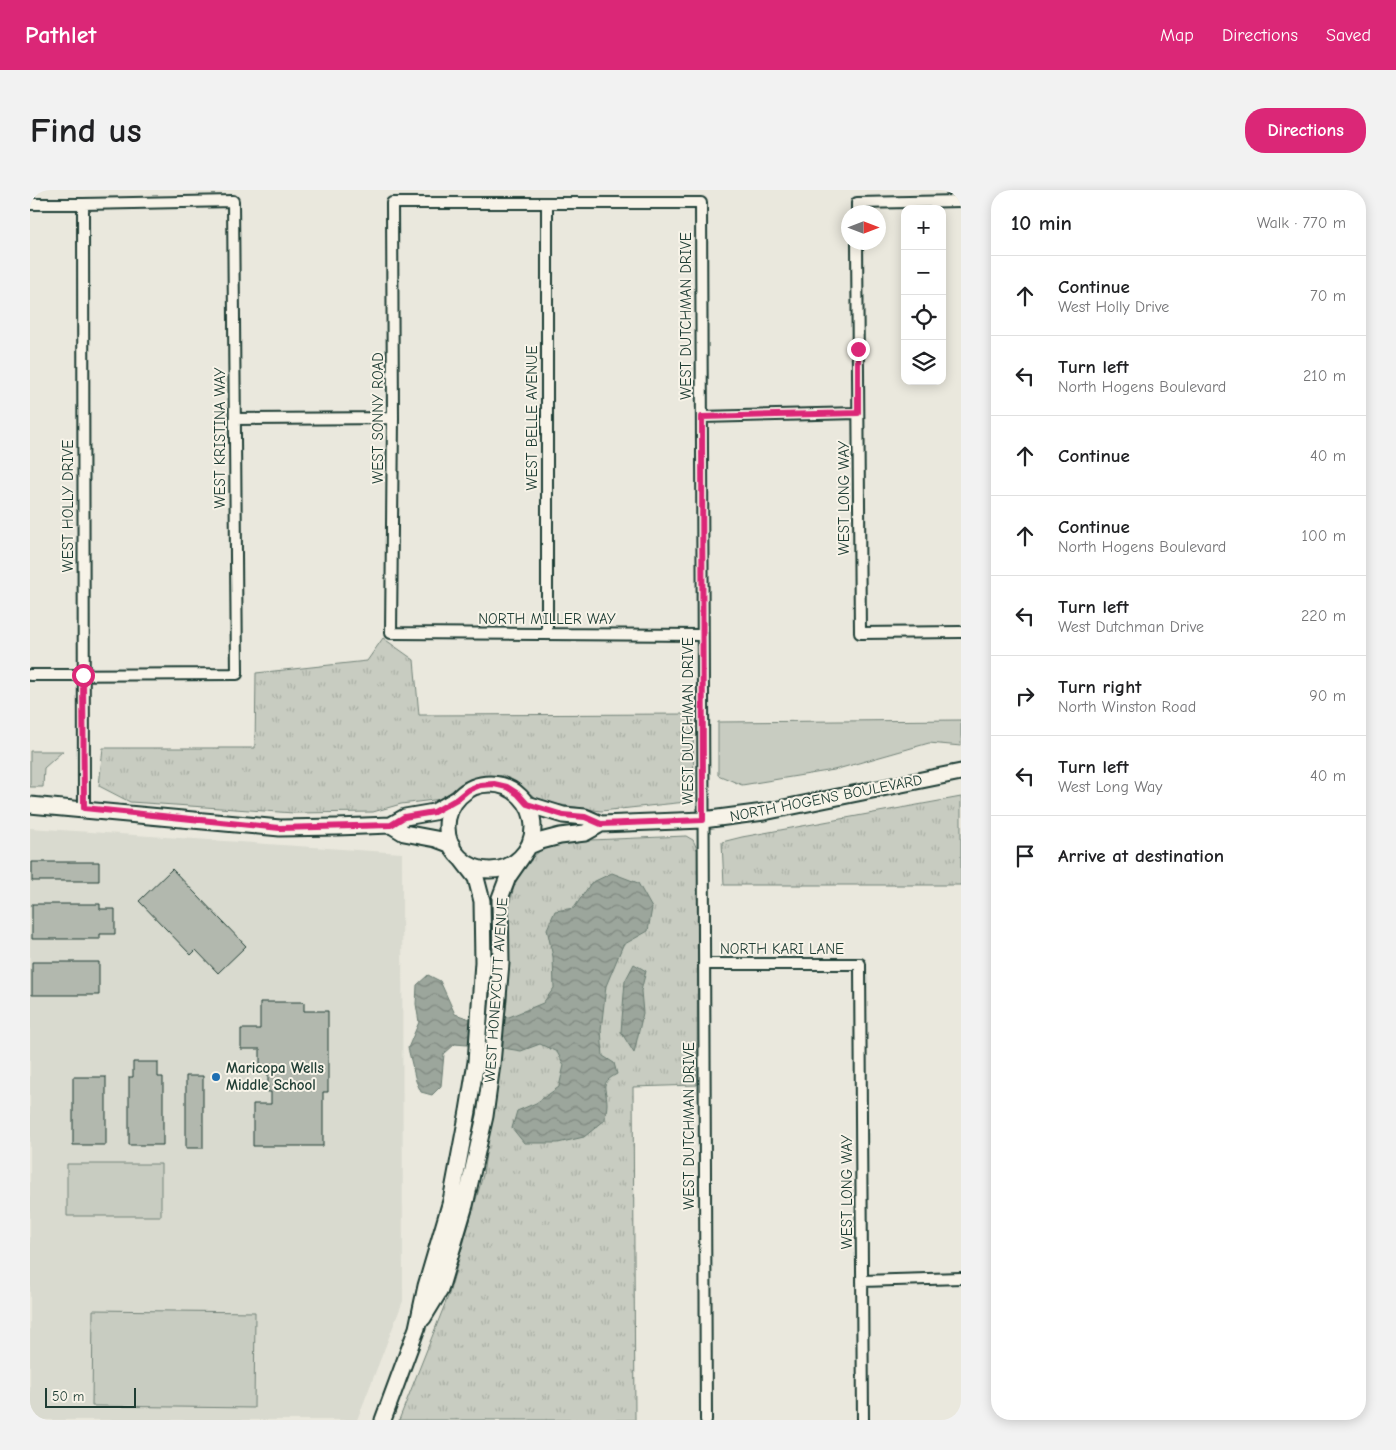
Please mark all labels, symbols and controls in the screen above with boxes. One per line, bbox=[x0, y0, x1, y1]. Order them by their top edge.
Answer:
text: Pathlet bbox=[25, 21, 96, 49]
text: Map bbox=[1160, 25, 1194, 46]
text: Directions bbox=[1222, 25, 1298, 46]
text: Saved bbox=[1326, 25, 1371, 46]
button: Directions bbox=[1245, 108, 1366, 153]
text: Find us bbox=[30, 110, 142, 151]
north arrow bbox=[841, 205, 886, 250]
map controls bbox=[901, 205, 946, 385]
button: + bbox=[901, 205, 946, 250]
text: 10 min bbox=[1011, 211, 1072, 235]
text: Walk · 770 m bbox=[1257, 214, 1346, 232]
street label: WEST DUTCHMAN DRIVE bbox=[677, 232, 695, 400]
button: − bbox=[901, 250, 946, 295]
text: Continue bbox=[1058, 276, 1130, 298]
icon: ahead bbox=[1011, 282, 1039, 310]
text: 70 m bbox=[1310, 287, 1346, 305]
button: locate bbox=[901, 295, 946, 340]
text: West Holly Drive bbox=[1058, 298, 1169, 316]
route end bbox=[847, 338, 870, 361]
button: layers bbox=[901, 340, 946, 385]
street label: WEST BELLE AVENUE bbox=[523, 345, 541, 491]
street label: WEST SONNY ROAD bbox=[369, 352, 387, 484]
text: Turn left bbox=[1058, 356, 1129, 378]
icon: left bbox=[1011, 362, 1039, 390]
street label: WEST KRISTINA WAY bbox=[211, 367, 229, 508]
text: 210 m bbox=[1303, 367, 1346, 385]
text: North Hogens Boulevard bbox=[1058, 378, 1226, 396]
street label: WEST HOLLY DRIVE bbox=[59, 440, 77, 572]
street label: WEST LONG WAY bbox=[835, 441, 853, 555]
icon: ahead bbox=[1011, 442, 1039, 470]
text: Continue bbox=[1058, 445, 1130, 467]
text: 40 m bbox=[1310, 447, 1346, 465]
text: Continue bbox=[1058, 516, 1130, 538]
icon: ahead bbox=[1011, 522, 1039, 550]
text: 100 m bbox=[1302, 527, 1346, 545]
text: North Hogens Boulevard bbox=[1058, 538, 1226, 556]
text: Turn left bbox=[1058, 596, 1129, 618]
icon: left bbox=[1011, 602, 1039, 630]
text: 220 m bbox=[1301, 607, 1346, 625]
street label: NORTH MILLER WAY bbox=[478, 610, 616, 628]
text: West Dutchman Drive bbox=[1058, 618, 1204, 636]
street label: WEST DUTCHMAN DRIVE bbox=[679, 637, 697, 805]
route start bbox=[72, 664, 95, 687]
text: Turn right bbox=[1058, 676, 1142, 698]
icon: right bbox=[1011, 682, 1039, 710]
text: 90 m bbox=[1309, 687, 1346, 705]
text: North Winston Road bbox=[1058, 698, 1196, 716]
text: Turn left bbox=[1058, 756, 1129, 778]
icon: left bbox=[1011, 762, 1039, 790]
text: 40 m bbox=[1310, 767, 1346, 785]
street label: NORTH HOGENS BOULEVARD bbox=[728, 771, 924, 825]
text: West Long Way bbox=[1058, 778, 1162, 796]
icon: arrive bbox=[1011, 842, 1039, 870]
text: Arrive at destination bbox=[1058, 845, 1224, 867]
street label: WEST HONEYCUTT AVENUE bbox=[481, 897, 511, 1083]
street label: NORTH KARI LANE bbox=[720, 940, 844, 958]
street label: WEST DUTCHMAN DRIVE bbox=[680, 1042, 698, 1210]
place label: Maricopa Wells Middle School bbox=[226, 1059, 324, 1094]
marker: Maricopa Wells Middle School bbox=[210, 1071, 222, 1083]
street label: WEST LONG WAY bbox=[838, 1135, 856, 1249]
scale bar bbox=[45, 1385, 136, 1408]
text: 50 m bbox=[52, 1388, 84, 1405]

